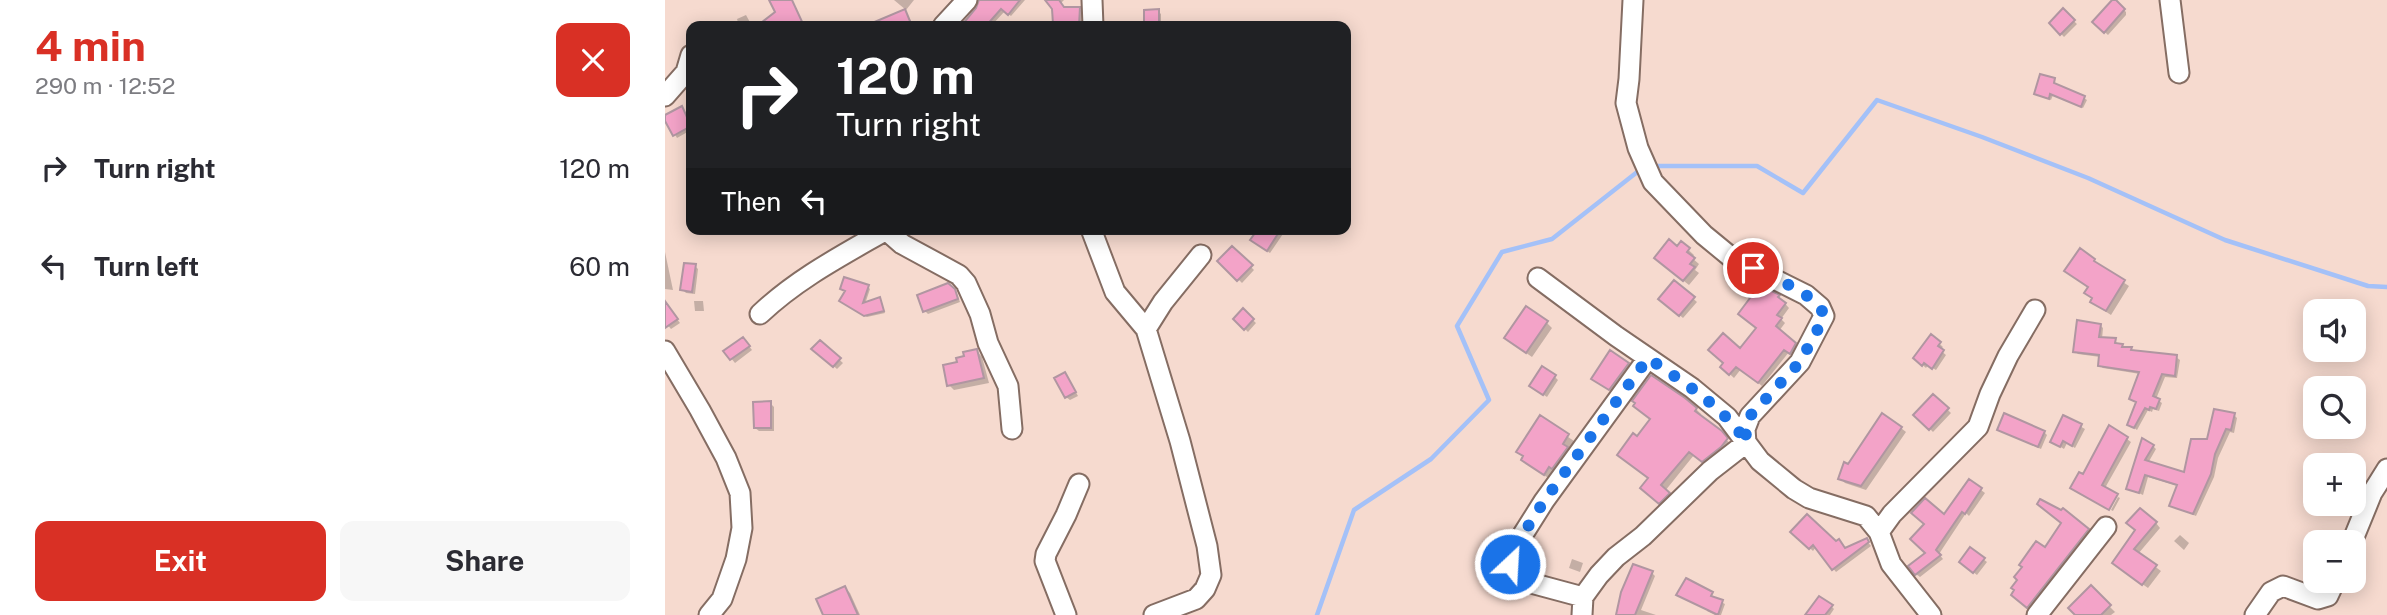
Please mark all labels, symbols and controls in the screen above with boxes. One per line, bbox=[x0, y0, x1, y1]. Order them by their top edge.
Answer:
text: 4 min bbox=[35, 21, 146, 70]
button: close bbox=[556, 23, 630, 97]
text: 120 m bbox=[836, 47, 975, 105]
icon: right bbox=[721, 49, 812, 140]
text: 290 m · 12:52 bbox=[35, 72, 175, 99]
text: Turn right bbox=[836, 106, 981, 143]
icon: right bbox=[35, 149, 73, 187]
text: Turn right bbox=[94, 153, 216, 184]
text: 120 m bbox=[559, 153, 630, 184]
icon: left bbox=[795, 182, 833, 220]
text: Then bbox=[721, 186, 781, 217]
pin bbox=[1723, 238, 1783, 298]
icon: left bbox=[35, 247, 73, 285]
icon: arrive bbox=[1734, 249, 1772, 287]
text: Turn left bbox=[94, 251, 199, 282]
text: 60 m bbox=[569, 251, 630, 282]
map controls bbox=[2303, 299, 2366, 593]
button: sound bbox=[2303, 299, 2366, 362]
button: search bbox=[2303, 376, 2366, 439]
button: + bbox=[2303, 453, 2366, 516]
button: Exit bbox=[35, 521, 326, 601]
button: Share bbox=[340, 521, 630, 601]
position arrow bbox=[1473, 527, 1547, 601]
button: − bbox=[2303, 530, 2366, 593]

